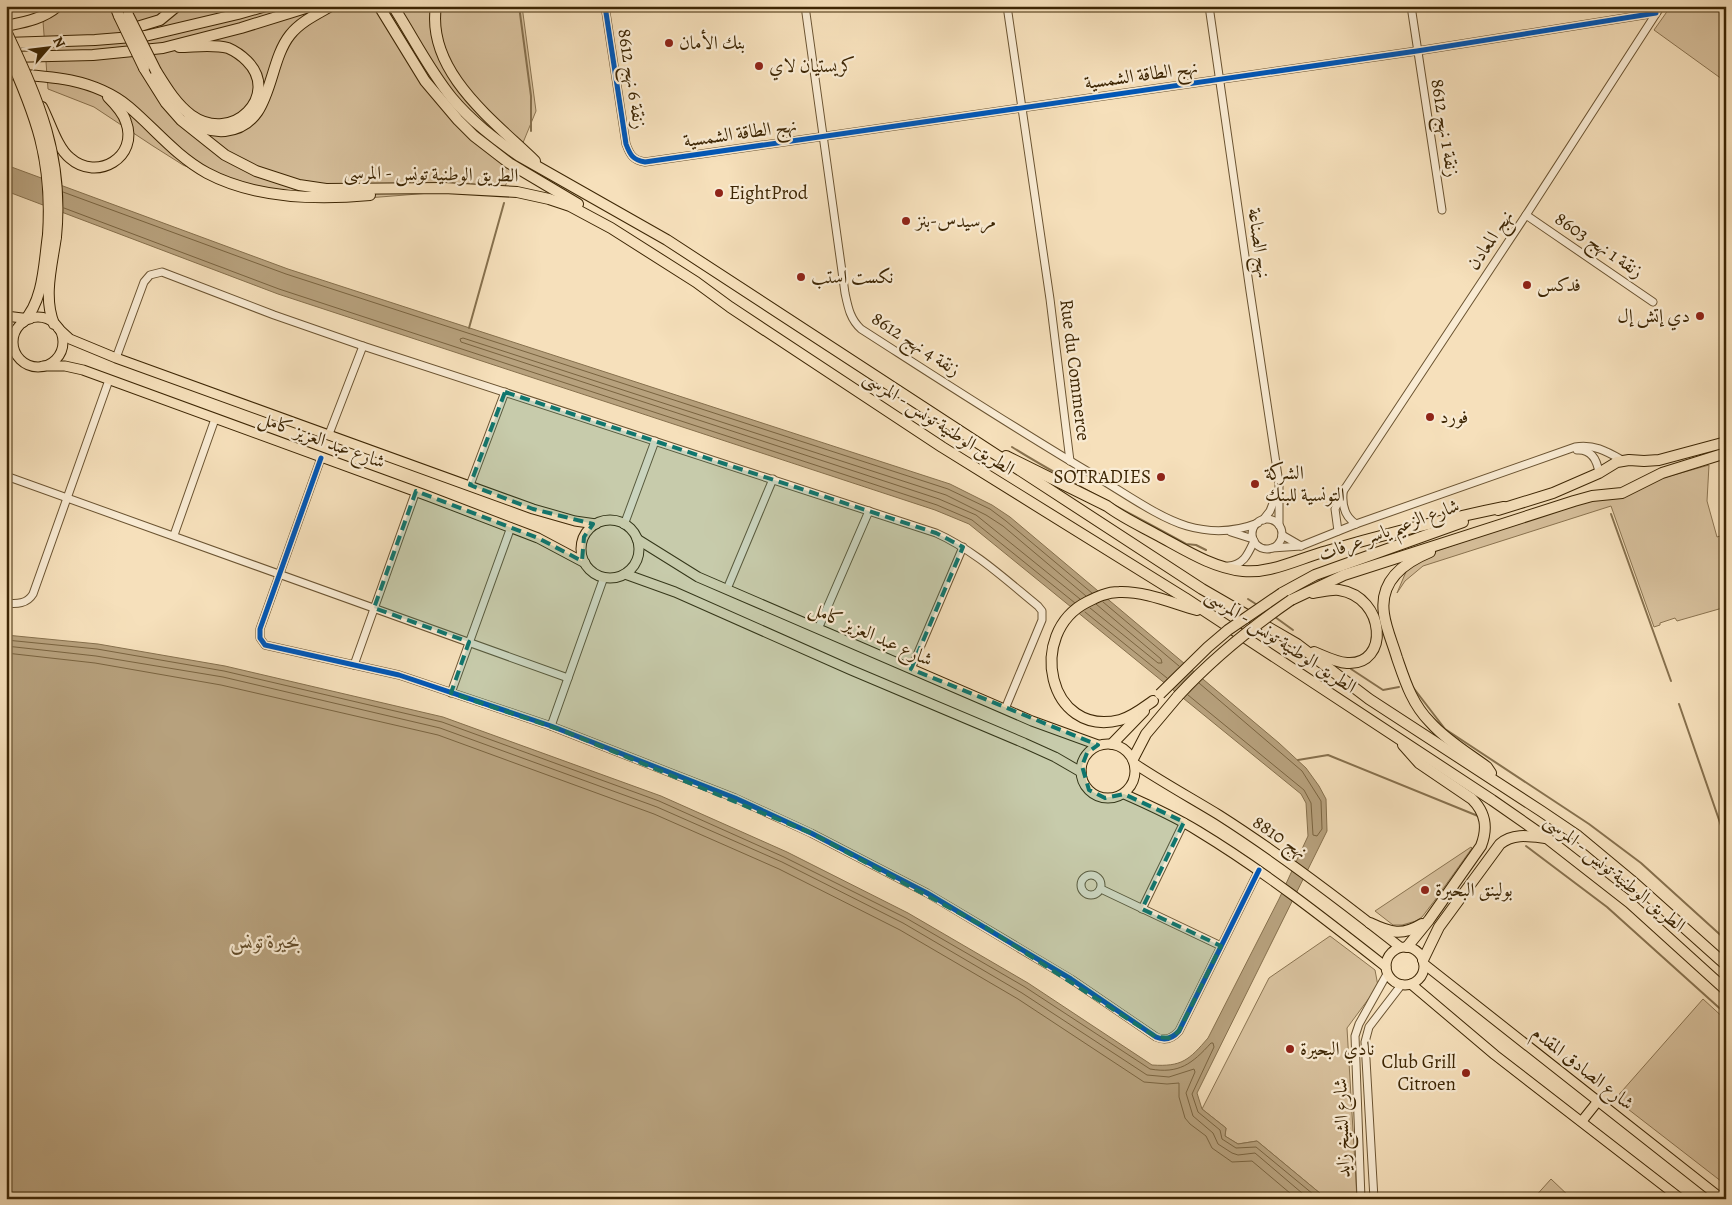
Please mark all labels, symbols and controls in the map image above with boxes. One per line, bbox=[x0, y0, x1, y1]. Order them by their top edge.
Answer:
north arrow bbox=[22, 22, 72, 72]
street label: زنقة 6 نهج 8612 bbox=[607, 27, 653, 132]
place label: بنك الأمان bbox=[679, 29, 745, 56]
text: N bbox=[48, 33, 70, 51]
marker: بنك الأمان bbox=[663, 37, 675, 49]
place label: كريستيان لاي bbox=[769, 53, 855, 81]
street label: نهج الطاقة الشمسية bbox=[1082, 54, 1200, 100]
marker: كريستيان لاي bbox=[753, 60, 765, 72]
street label: زنقة 1 نهج 8612 bbox=[1420, 77, 1466, 180]
street label: نهج الطاقة الشمسية bbox=[681, 112, 799, 158]
street label: الطريق الوطنية تونس - المرسى bbox=[343, 159, 519, 189]
place label: EightProd bbox=[729, 180, 809, 206]
marker: EightProd bbox=[713, 187, 725, 199]
street label: نهج المعادن bbox=[1460, 205, 1523, 278]
street label: نهج الصناعة bbox=[1237, 206, 1277, 280]
street label: زنقة 1 نهج 8603 bbox=[1547, 206, 1648, 288]
place label: مرسيدس-بنز bbox=[914, 208, 996, 234]
marker: مرسيدس-بنز bbox=[900, 215, 912, 227]
place label: نكست استب bbox=[811, 264, 893, 290]
marker: نكست استب bbox=[795, 271, 807, 283]
place label: فدكس bbox=[1537, 272, 1581, 298]
marker: فدكس bbox=[1521, 279, 1533, 291]
street label: Rue du Commerce bbox=[1053, 298, 1097, 442]
place label: دي إتش إل bbox=[1617, 303, 1690, 331]
street label: زنقة 4 نهج 8612 bbox=[864, 306, 966, 386]
marker: دي إتش إل bbox=[1694, 310, 1706, 322]
street label: الطريق الوطنية تونس - المرسى bbox=[859, 364, 1019, 482]
place label: فورد bbox=[1440, 404, 1468, 430]
street label: شارع عبد العزيز كامل bbox=[254, 405, 389, 477]
marker: فورد bbox=[1424, 411, 1436, 423]
place label: الشركة التونسية للبنك bbox=[1264, 460, 1345, 508]
place label: SOTRADIES bbox=[1053, 464, 1151, 490]
marker: SOTRADIES bbox=[1155, 471, 1167, 483]
marker: الشركة التونسية للبنك bbox=[1249, 478, 1261, 490]
street label: شارع الزعيم ياسر عرفات bbox=[1315, 492, 1465, 573]
street label: الطريق الوطنية تونس - المرسى bbox=[1201, 582, 1361, 700]
street label: شارع عبد العزيز كامل bbox=[804, 595, 937, 675]
street label: الطريق الوطنية تونس - المرسى bbox=[1539, 808, 1691, 938]
street label: نهج 8810 bbox=[1245, 809, 1313, 868]
place label: بولينق البحيرة bbox=[1435, 877, 1513, 903]
marker: بولينق البحيرة bbox=[1419, 884, 1431, 896]
water label: بحيرة تونس bbox=[230, 928, 301, 955]
street label: شارع الصادق المقدم bbox=[1525, 1020, 1640, 1119]
place label: نادي البحيرة bbox=[1300, 1036, 1374, 1064]
marker: نادي البحيرة bbox=[1284, 1043, 1296, 1055]
place label: Club Grill Citroen bbox=[1382, 1049, 1456, 1097]
marker: Club Grill Citroen bbox=[1460, 1067, 1472, 1079]
street label: شارع الشيخ زايد bbox=[1327, 1078, 1361, 1178]

